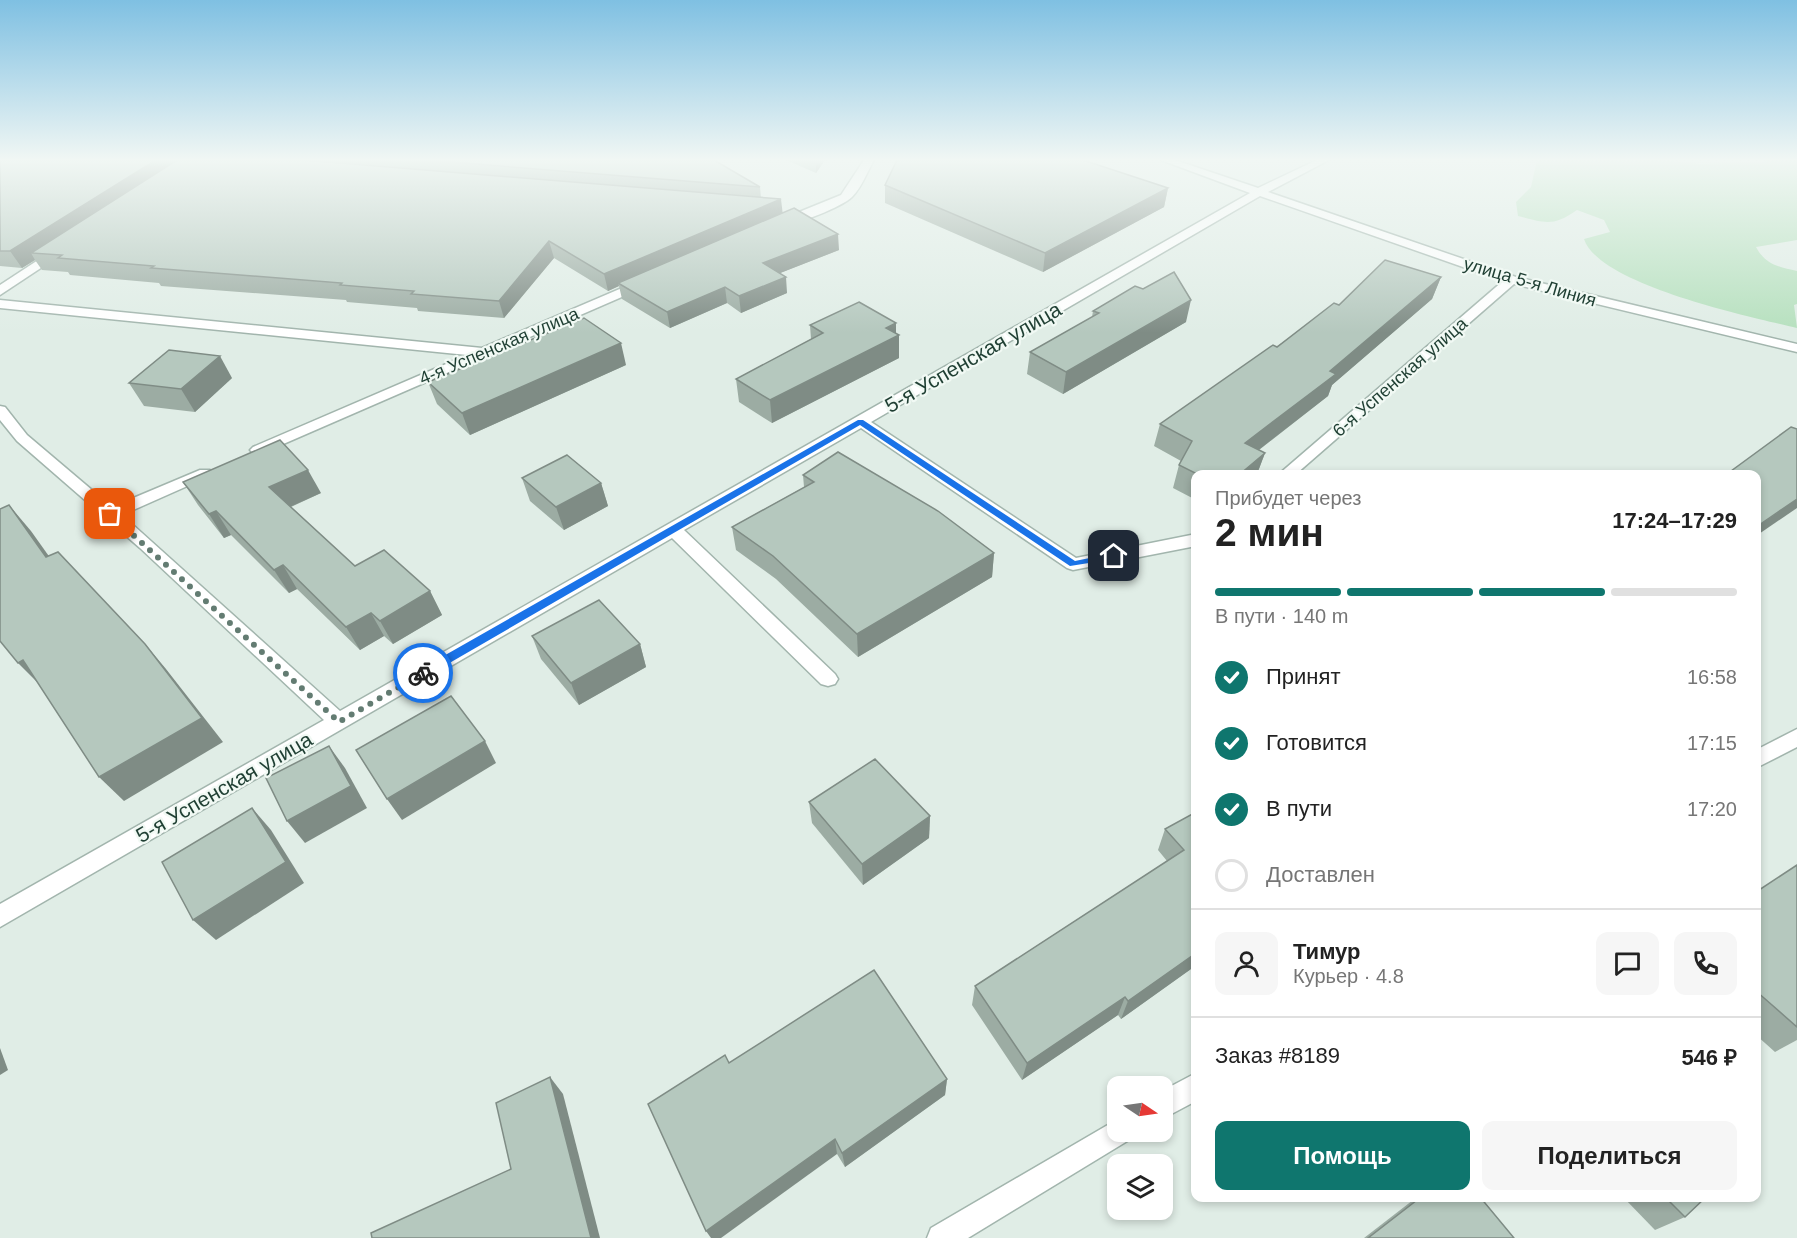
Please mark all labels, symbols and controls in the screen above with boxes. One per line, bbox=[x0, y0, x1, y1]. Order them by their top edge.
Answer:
street label: улица 5-я Линия bbox=[1461, 254, 1599, 310]
street label: 5-я Успенская улица bbox=[881, 297, 1066, 417]
street label: 4-я Успенская улица bbox=[416, 303, 583, 389]
street label: 6-я Успенская улица bbox=[1329, 313, 1472, 441]
text: Прибудет через bbox=[1215, 487, 1361, 509]
pin bbox=[84, 488, 135, 539]
icon: bag bbox=[93, 497, 126, 530]
text: 17:24–17:29 bbox=[1612, 508, 1737, 533]
text: 2 мин bbox=[1215, 511, 1324, 554]
pin bbox=[1088, 530, 1139, 581]
icon: home bbox=[1097, 539, 1130, 572]
text: В пути · 140 m bbox=[1215, 605, 1348, 627]
courier bbox=[393, 643, 453, 703]
icon: bike bbox=[407, 657, 440, 690]
icon: check bbox=[1215, 661, 1248, 694]
text: Принят bbox=[1266, 664, 1340, 689]
text: 16:58 bbox=[1687, 666, 1737, 688]
street label: 5-я Успенская улица bbox=[132, 727, 317, 847]
icon: check bbox=[1215, 727, 1248, 760]
text: Готовится bbox=[1266, 730, 1367, 755]
text: 17:15 bbox=[1687, 732, 1737, 754]
icon: check bbox=[1215, 793, 1248, 826]
text: В пути bbox=[1266, 796, 1332, 821]
text: 17:20 bbox=[1687, 798, 1737, 820]
text: Доставлен bbox=[1266, 862, 1375, 887]
button: person bbox=[1215, 932, 1278, 995]
button: chat bbox=[1596, 932, 1659, 995]
button: phone bbox=[1674, 932, 1737, 995]
text: Тимур bbox=[1293, 939, 1361, 964]
text: Курьер · 4.8 bbox=[1293, 965, 1404, 987]
text: Заказ #8189 bbox=[1215, 1043, 1340, 1068]
text: 546 ₽ bbox=[1681, 1045, 1737, 1070]
north arrow bbox=[1107, 1076, 1173, 1142]
map controls bbox=[1107, 1076, 1173, 1220]
button: Помощь bbox=[1215, 1121, 1470, 1190]
button: Поделиться bbox=[1482, 1121, 1737, 1190]
button: layers bbox=[1107, 1154, 1173, 1220]

